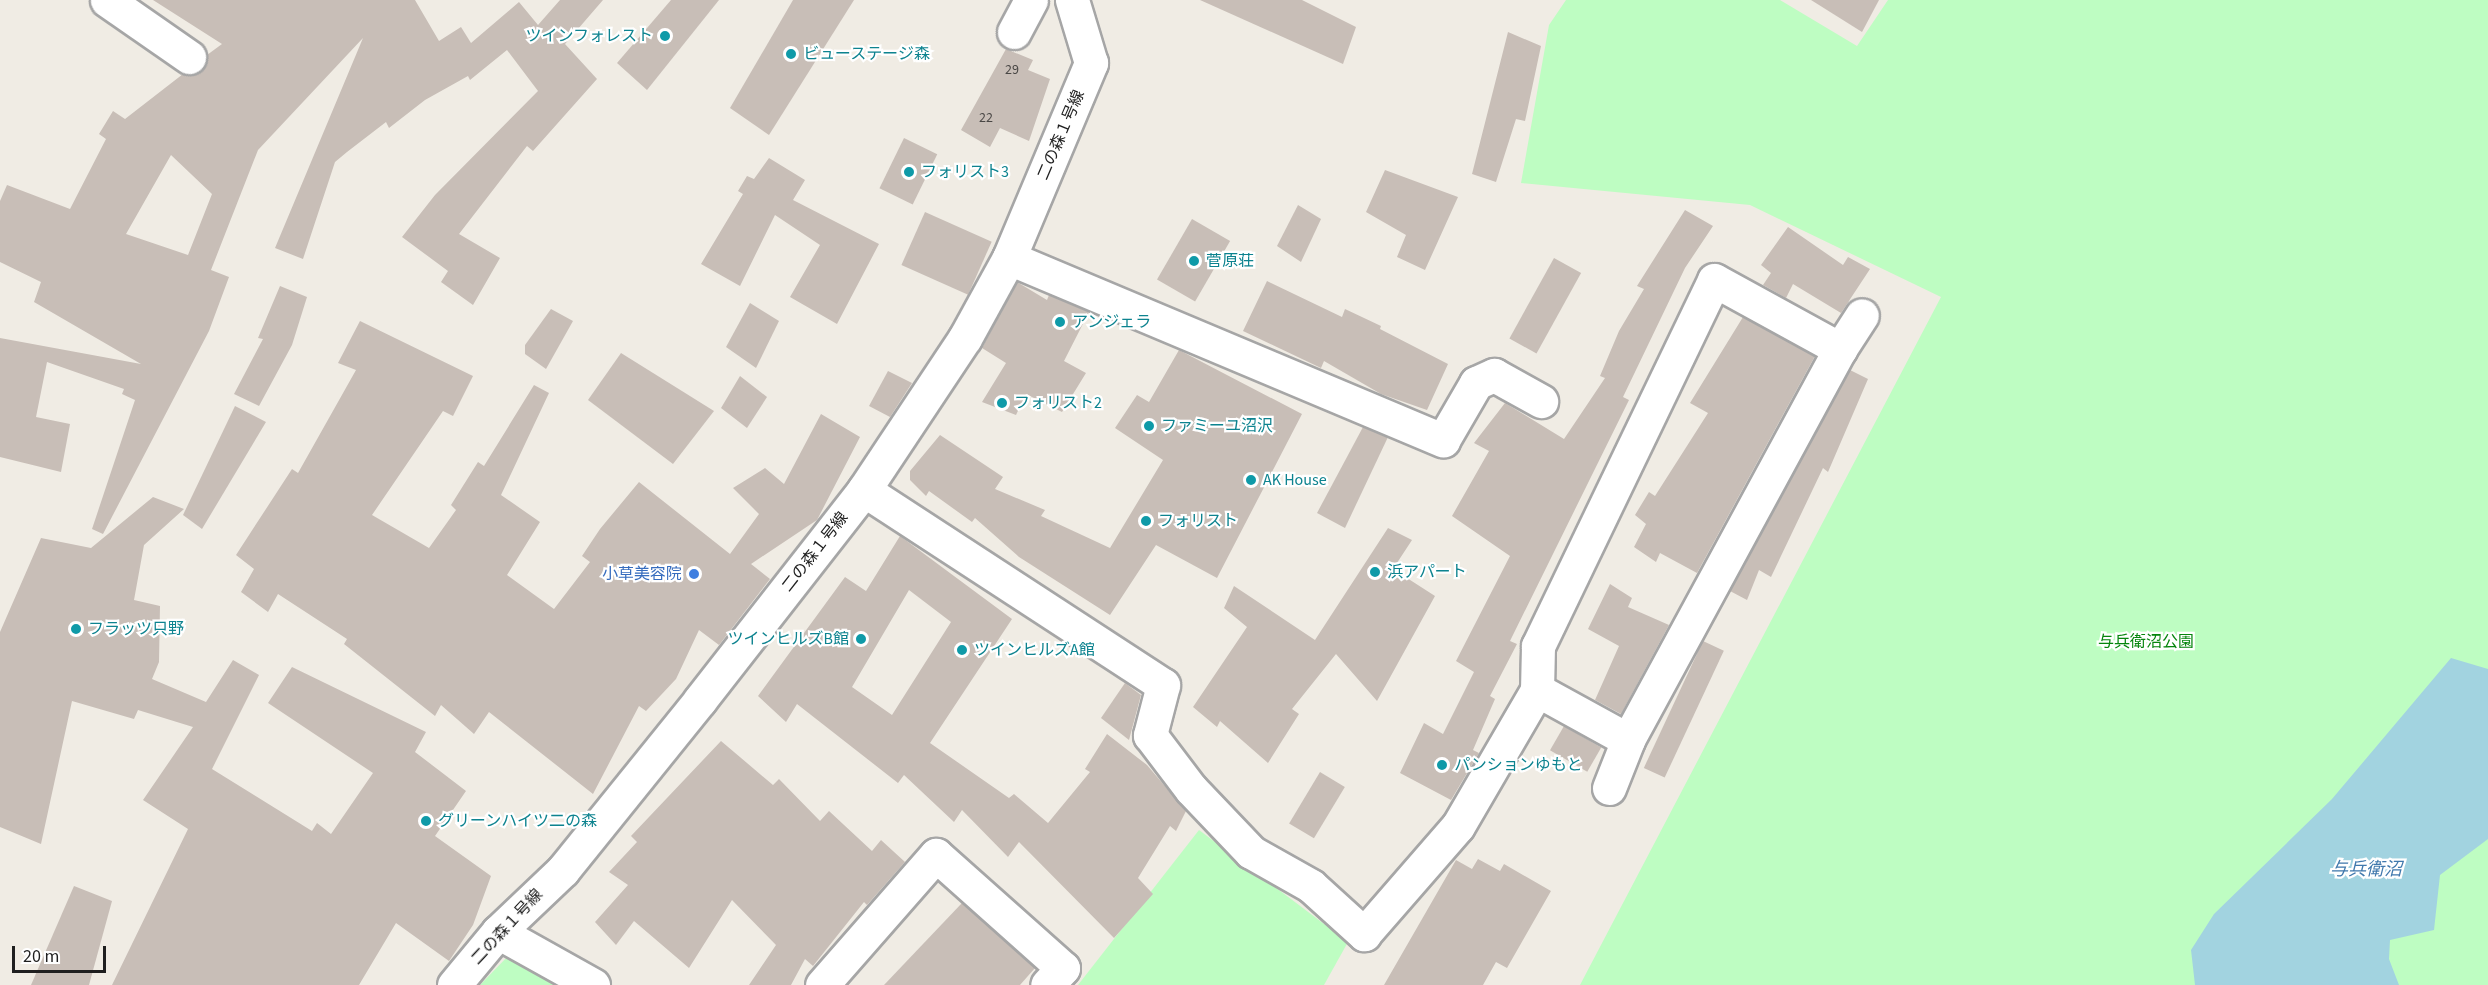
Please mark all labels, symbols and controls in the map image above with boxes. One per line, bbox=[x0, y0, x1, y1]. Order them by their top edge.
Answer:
place label: ツインフォレスト bbox=[525, 26, 653, 46]
marker: ツインフォレスト bbox=[658, 29, 672, 43]
place label: ビューステージ森 bbox=[803, 44, 931, 64]
marker: ビューステージ森 bbox=[784, 47, 798, 61]
house number: 29 bbox=[1005, 62, 1019, 78]
street label: 二の森１号線 bbox=[1033, 87, 1089, 183]
house number: 22 bbox=[979, 110, 993, 126]
place label: フォリスト3 bbox=[921, 162, 1009, 182]
marker: フォリスト3 bbox=[902, 165, 916, 179]
place label: 菅原荘 bbox=[1206, 251, 1254, 271]
marker: 菅原荘 bbox=[1187, 254, 1201, 268]
place label: アンジェラ bbox=[1072, 312, 1152, 332]
marker: アンジェラ bbox=[1053, 315, 1067, 329]
place label: フォリスト2 bbox=[1014, 393, 1102, 413]
marker: フォリスト2 bbox=[995, 396, 1009, 410]
place label: ファミーユ沼沢 bbox=[1161, 416, 1273, 436]
marker: ファミーユ沼沢 bbox=[1142, 419, 1156, 433]
place label: AK House bbox=[1263, 470, 1327, 490]
marker: AK House bbox=[1244, 473, 1258, 487]
street label: 二の森１号線 bbox=[778, 508, 852, 596]
place label: フォリスト bbox=[1158, 511, 1238, 531]
marker: フォリスト bbox=[1139, 514, 1153, 528]
place label: 浜アパート bbox=[1387, 562, 1467, 582]
place label: 小草美容院 bbox=[602, 564, 682, 584]
marker: 浜アパート bbox=[1368, 565, 1382, 579]
marker: 小草美容院 bbox=[687, 567, 701, 581]
place label: フラッツ只野 bbox=[88, 619, 184, 639]
marker: フラッツ只野 bbox=[69, 622, 83, 636]
place label: ツインヒルズB館 bbox=[728, 629, 849, 649]
marker: ツインヒルズB館 bbox=[854, 632, 868, 646]
park label: 与兵衛沼公園 bbox=[2098, 632, 2194, 652]
place label: ツインヒルズA館 bbox=[974, 640, 1095, 660]
marker: ツインヒルズA館 bbox=[955, 643, 969, 657]
place label: パンションゆもと bbox=[1454, 755, 1582, 775]
marker: パンションゆもと bbox=[1435, 758, 1449, 772]
place label: グリーンハイツ二の森 bbox=[438, 811, 598, 831]
marker: グリーンハイツ二の森 bbox=[419, 814, 433, 828]
water label: 与兵衛沼 bbox=[2330, 859, 2402, 881]
street label: 二の森１号線 bbox=[467, 885, 547, 969]
scale bar bbox=[15, 934, 110, 972]
text: 20 m bbox=[23, 944, 59, 969]

